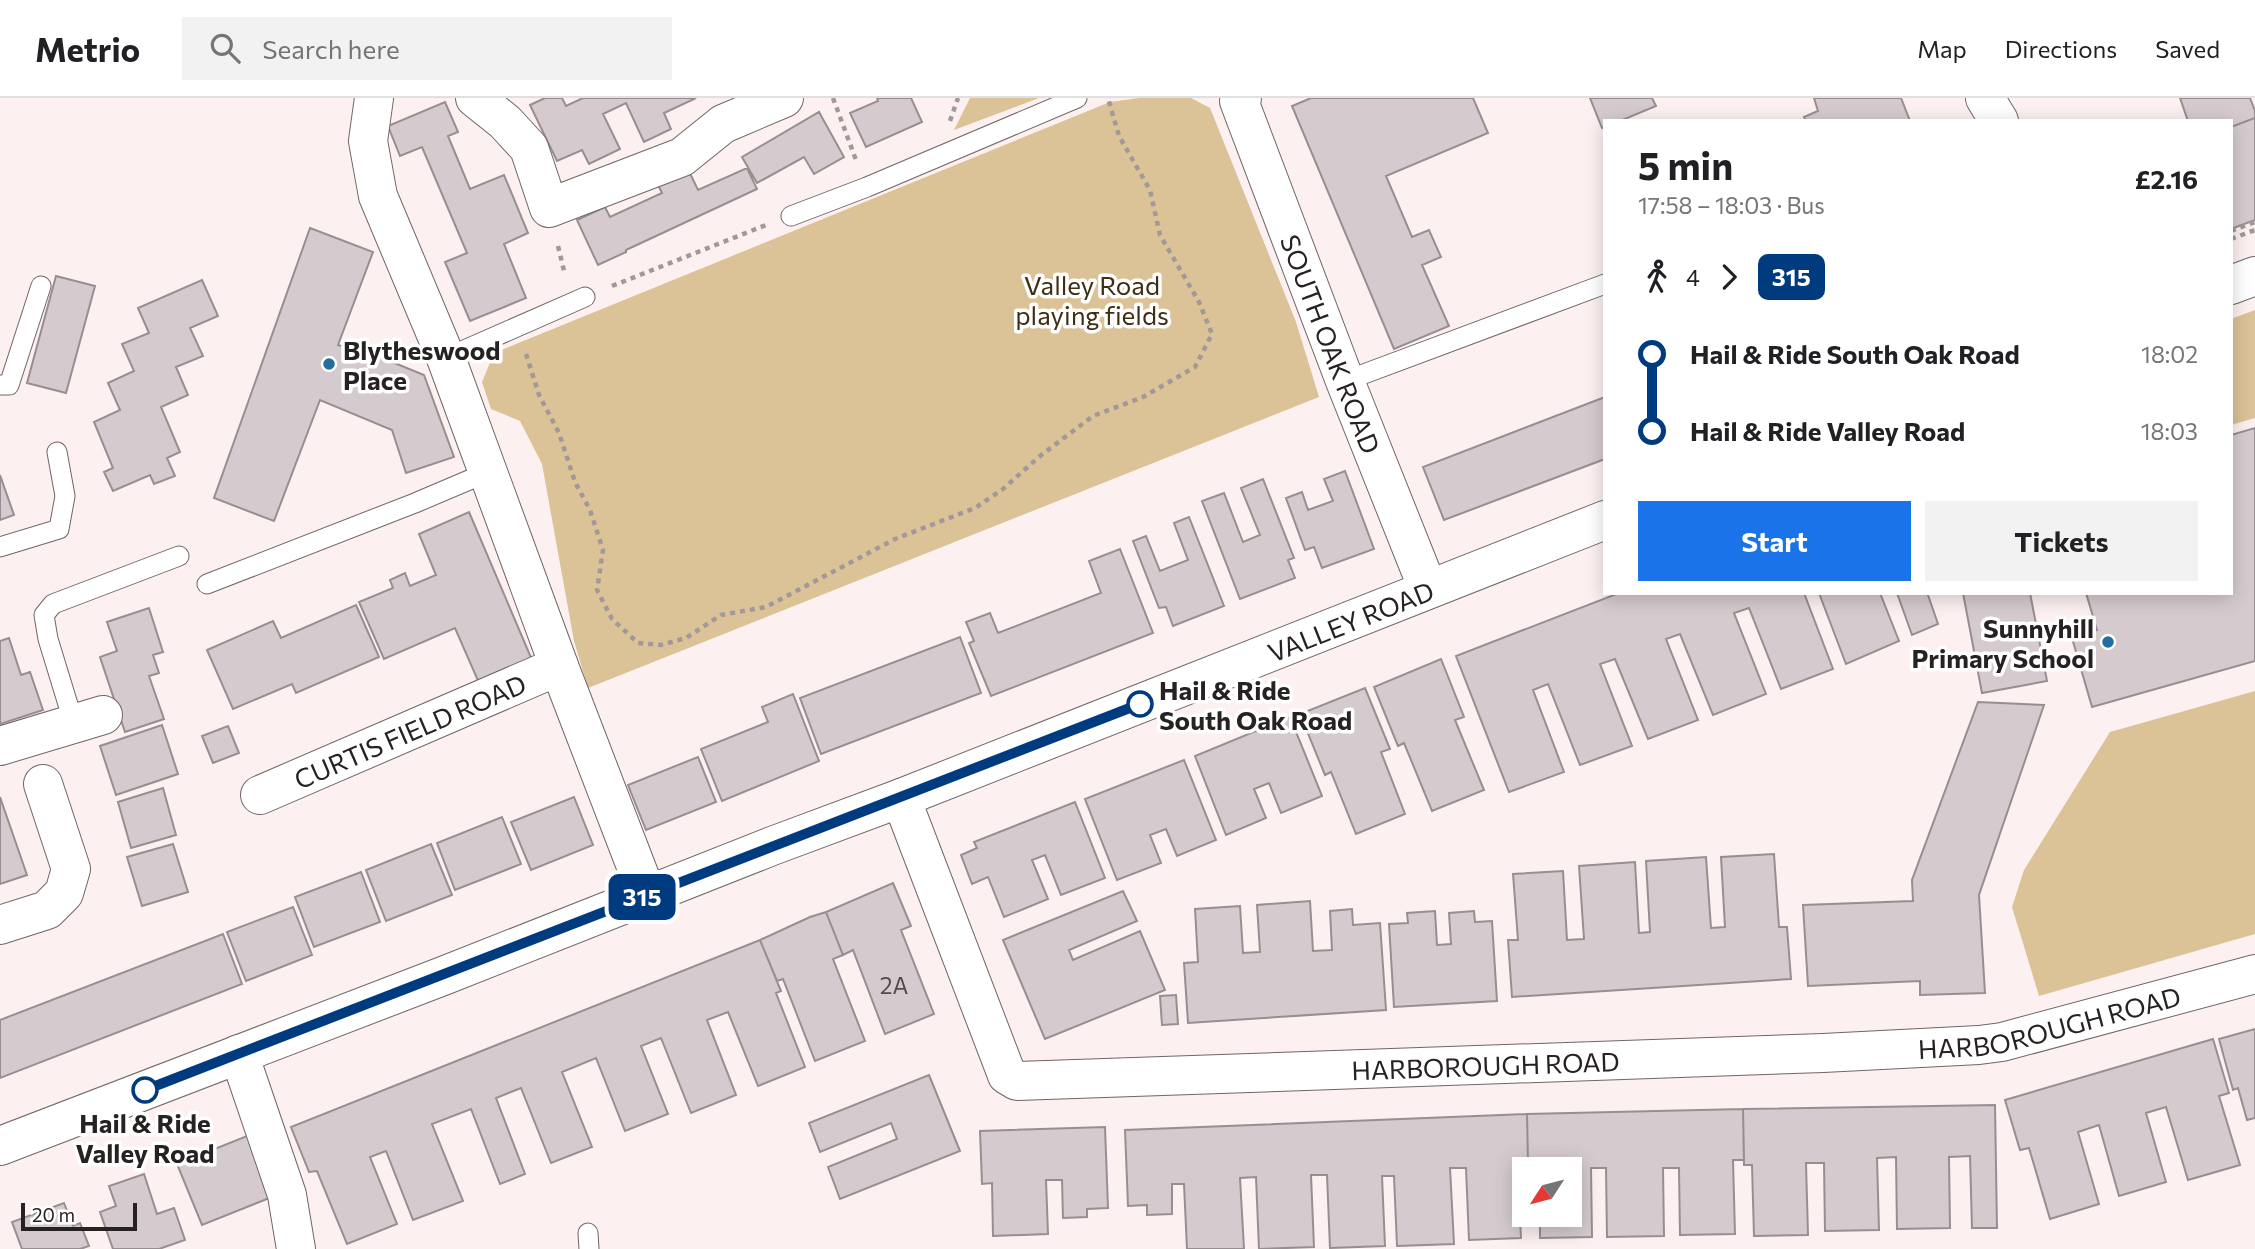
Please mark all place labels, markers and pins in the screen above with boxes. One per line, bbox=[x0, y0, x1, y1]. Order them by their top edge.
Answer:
place label: Blytheswood Place bbox=[343, 334, 500, 395]
marker: Blytheswood Place bbox=[321, 356, 337, 372]
place label: Sunnyhill Primary School bbox=[1911, 612, 2094, 673]
marker: Sunnyhill Primary School bbox=[2100, 634, 2116, 650]
place label: Hail & Ride South Oak Road bbox=[1159, 674, 1352, 735]
marker: Hail & Ride South Oak Road bbox=[1127, 691, 1153, 717]
marker: Hail & Ride Valley Road bbox=[132, 1077, 158, 1103]
place label: Hail & Ride Valley Road bbox=[76, 1107, 214, 1168]

